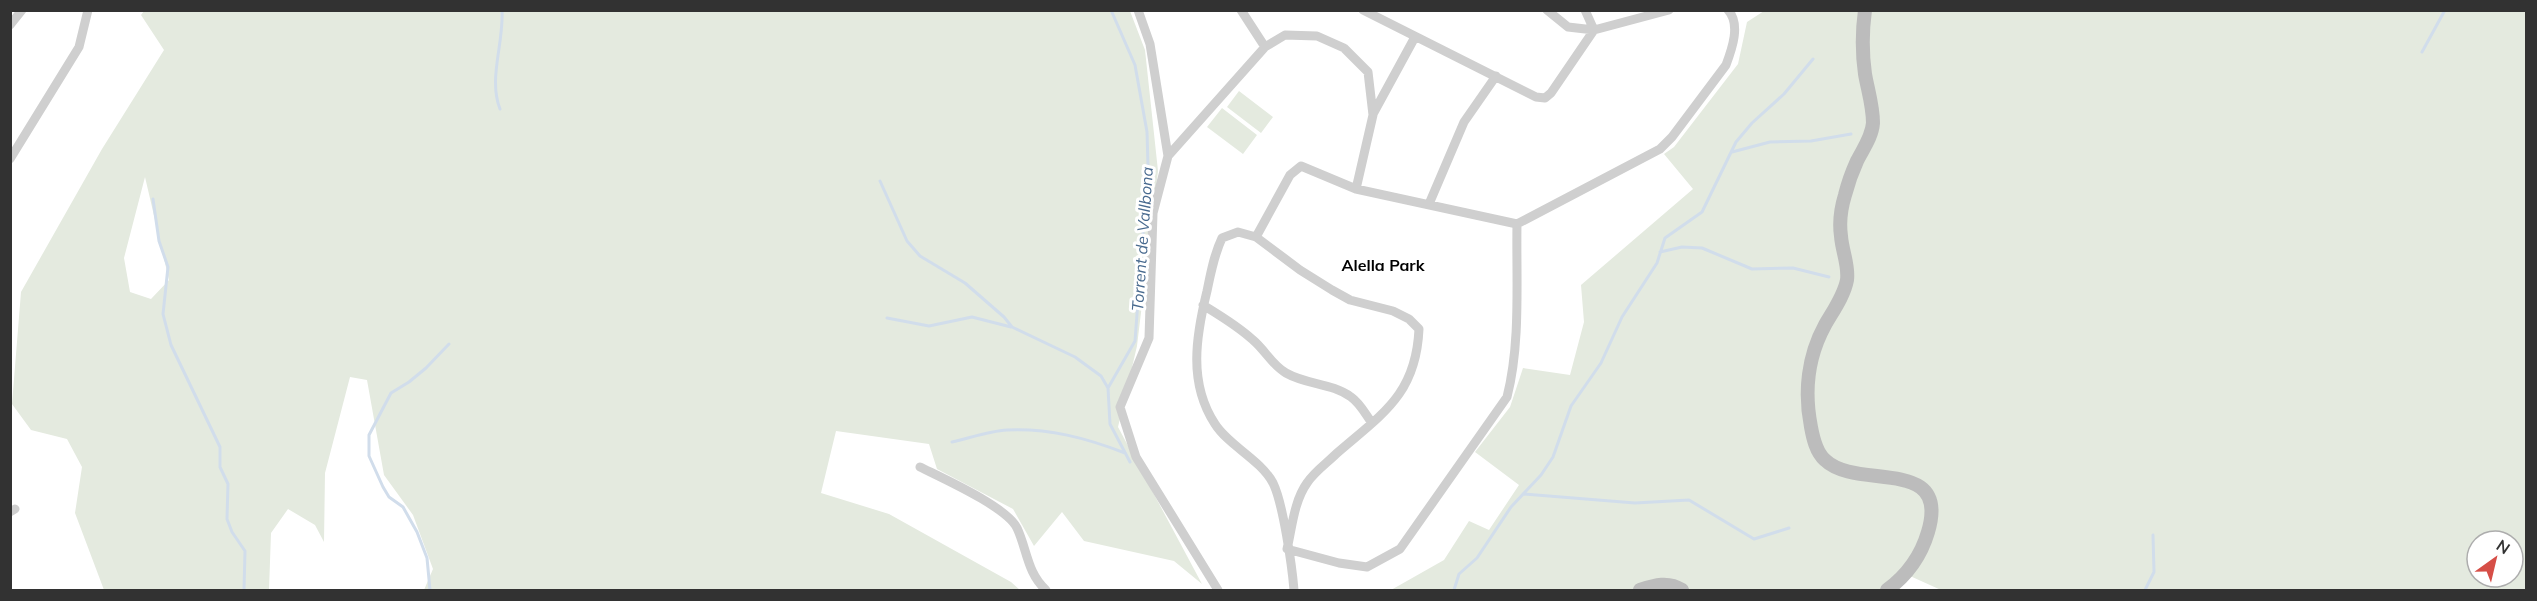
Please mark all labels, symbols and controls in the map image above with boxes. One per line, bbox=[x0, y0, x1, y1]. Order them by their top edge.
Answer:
water label: Torrent de Vallbona bbox=[1127, 166, 1157, 312]
district label: Alella Park bbox=[1342, 255, 1426, 275]
north arrow bbox=[2465, 529, 2525, 589]
text: N bbox=[2493, 535, 2514, 558]

